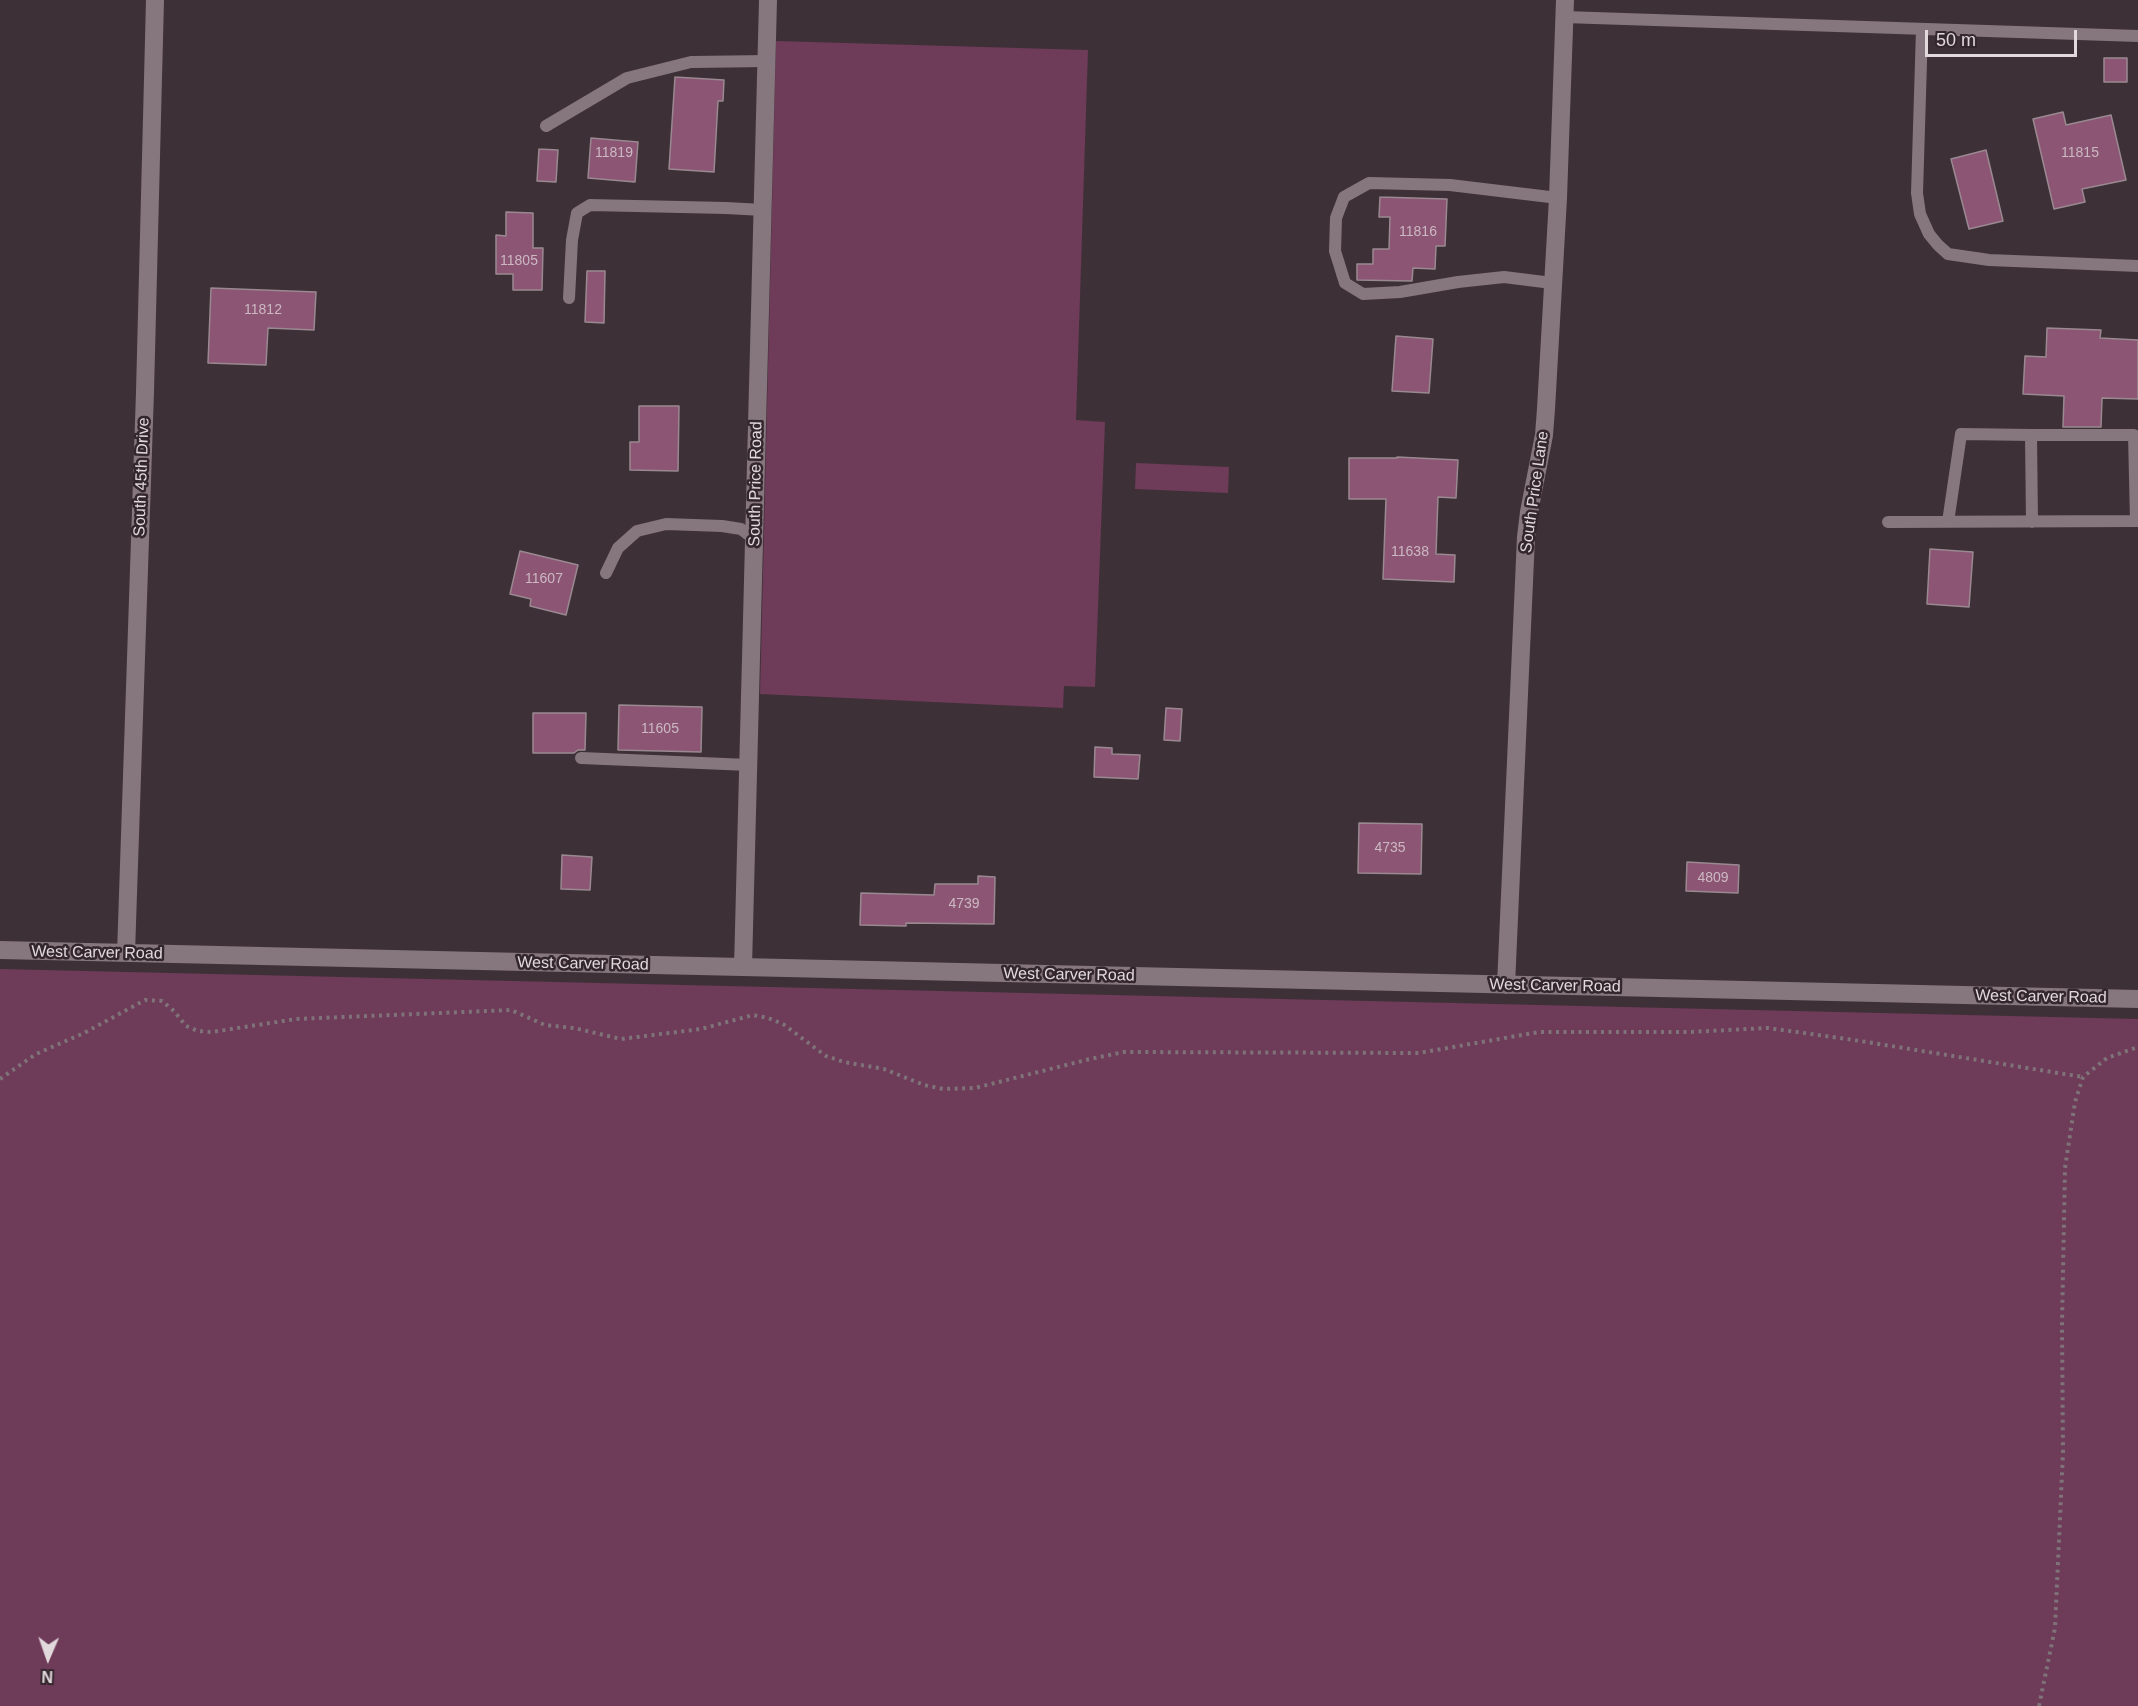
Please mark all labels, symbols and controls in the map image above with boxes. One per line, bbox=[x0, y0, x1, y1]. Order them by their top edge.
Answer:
scale bar bbox=[1928, 18, 2080, 56]
text: 50 m bbox=[1936, 30, 1976, 50]
house number: 11819 bbox=[595, 145, 633, 161]
house number: 11815 bbox=[2061, 145, 2099, 161]
house number: 11816 bbox=[1399, 224, 1437, 240]
house number: 11805 bbox=[500, 253, 538, 269]
house number: 11812 bbox=[244, 302, 282, 318]
street label: South 45th Drive bbox=[130, 417, 154, 537]
street label: South Price Road bbox=[745, 421, 767, 547]
street label: South Price Lane bbox=[1517, 430, 1553, 554]
house number: 11638 bbox=[1391, 544, 1429, 560]
house number: 11607 bbox=[525, 571, 563, 587]
house number: 11605 bbox=[641, 721, 679, 737]
house number: 4735 bbox=[1374, 840, 1406, 856]
house number: 4809 bbox=[1697, 870, 1729, 886]
house number: 4739 bbox=[948, 896, 980, 912]
street label: West Carver Road bbox=[31, 942, 163, 964]
street label: West Carver Road bbox=[517, 953, 649, 975]
street label: West Carver Road bbox=[1003, 964, 1135, 986]
street label: West Carver Road bbox=[1489, 975, 1621, 997]
street label: West Carver Road bbox=[1975, 986, 2107, 1008]
north arrow bbox=[18, 1628, 78, 1688]
text: N bbox=[41, 1668, 53, 1685]

